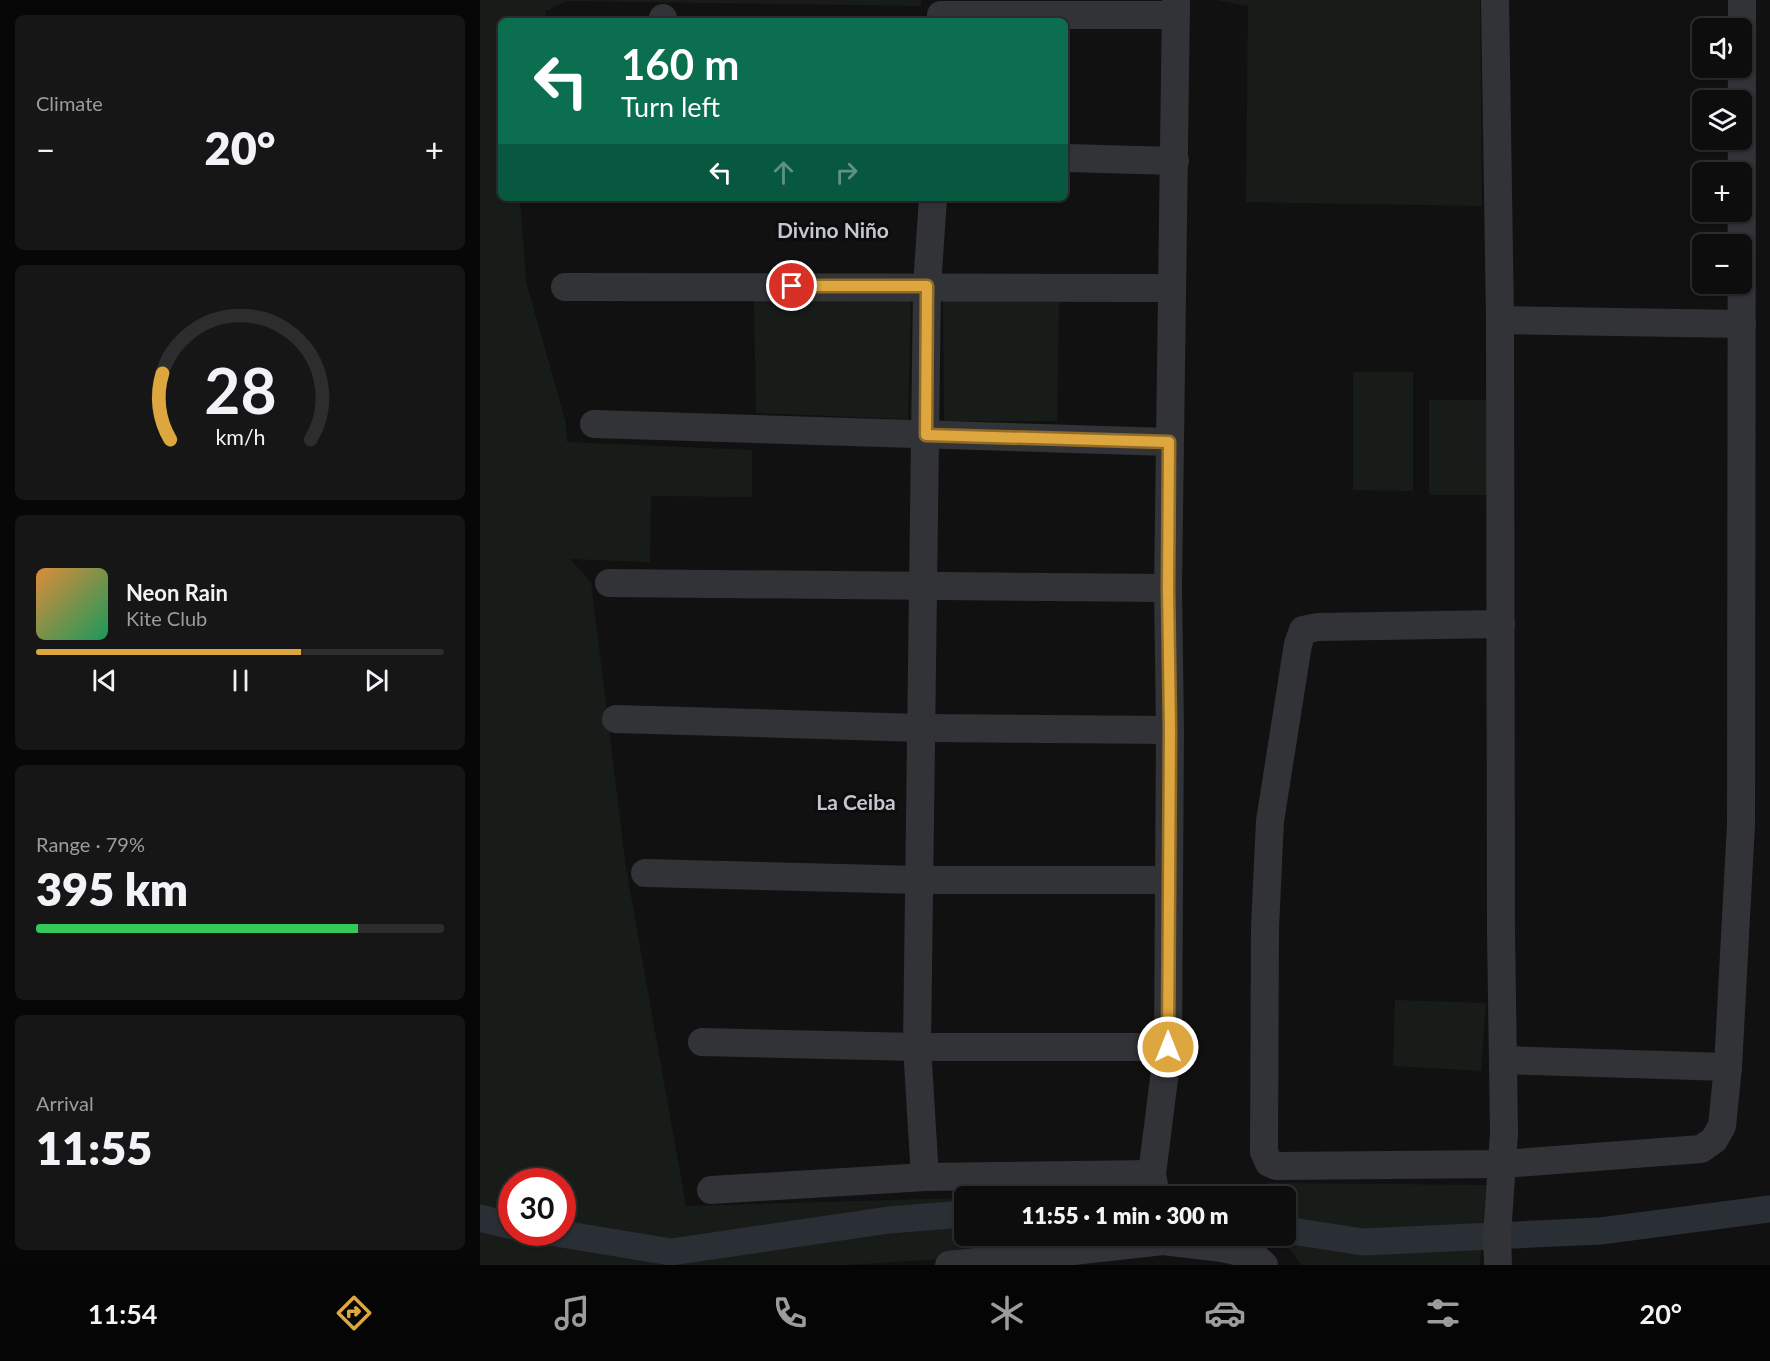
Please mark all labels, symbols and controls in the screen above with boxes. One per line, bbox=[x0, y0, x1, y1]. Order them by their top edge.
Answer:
map controls bbox=[1692, 18, 1752, 294]
button: sound bbox=[1692, 18, 1752, 78]
text: 160 m bbox=[621, 39, 739, 89]
icon: left bbox=[522, 42, 600, 120]
text: Turn left bbox=[621, 90, 720, 123]
button: layers bbox=[1692, 90, 1752, 150]
text: Climate bbox=[36, 91, 103, 115]
text: 20° bbox=[205, 121, 275, 175]
text: − bbox=[36, 129, 55, 169]
text: + bbox=[425, 129, 444, 169]
icon: left bbox=[704, 156, 737, 189]
icon: ahead bbox=[767, 156, 800, 189]
icon: right bbox=[830, 156, 863, 189]
button: + bbox=[1692, 162, 1752, 222]
district label: Divino Niño bbox=[777, 217, 889, 242]
button: − bbox=[1692, 234, 1752, 294]
pin bbox=[766, 260, 817, 311]
icon: arrive bbox=[775, 269, 808, 302]
text: 28 bbox=[204, 352, 276, 427]
text: km/h bbox=[215, 424, 265, 450]
text: Neon Rain bbox=[126, 579, 228, 606]
text: Kite Club bbox=[126, 606, 207, 630]
icon: previous bbox=[88, 664, 121, 697]
icon: pause bbox=[224, 664, 257, 697]
icon: next bbox=[360, 664, 393, 697]
district label: La Ceiba bbox=[816, 789, 896, 814]
text: Range · 79% bbox=[36, 832, 145, 856]
text: 395 km bbox=[36, 862, 188, 916]
position arrow bbox=[1136, 1015, 1200, 1079]
text: Arrival bbox=[36, 1091, 94, 1115]
text: 11:55 bbox=[36, 1121, 152, 1175]
speed limit sign: 30 bbox=[498, 1168, 576, 1246]
text: 11:55 · 1 min · 300 m bbox=[1022, 1202, 1228, 1229]
icon: directions bbox=[333, 1292, 375, 1334]
icon: music bbox=[551, 1292, 593, 1334]
icon: phone bbox=[769, 1292, 811, 1334]
icon: climate bbox=[986, 1292, 1028, 1334]
icon: car bbox=[1204, 1292, 1246, 1334]
icon: filters bbox=[1422, 1292, 1464, 1334]
text: 11:54 bbox=[88, 1297, 157, 1330]
text: 20° bbox=[1639, 1297, 1682, 1330]

